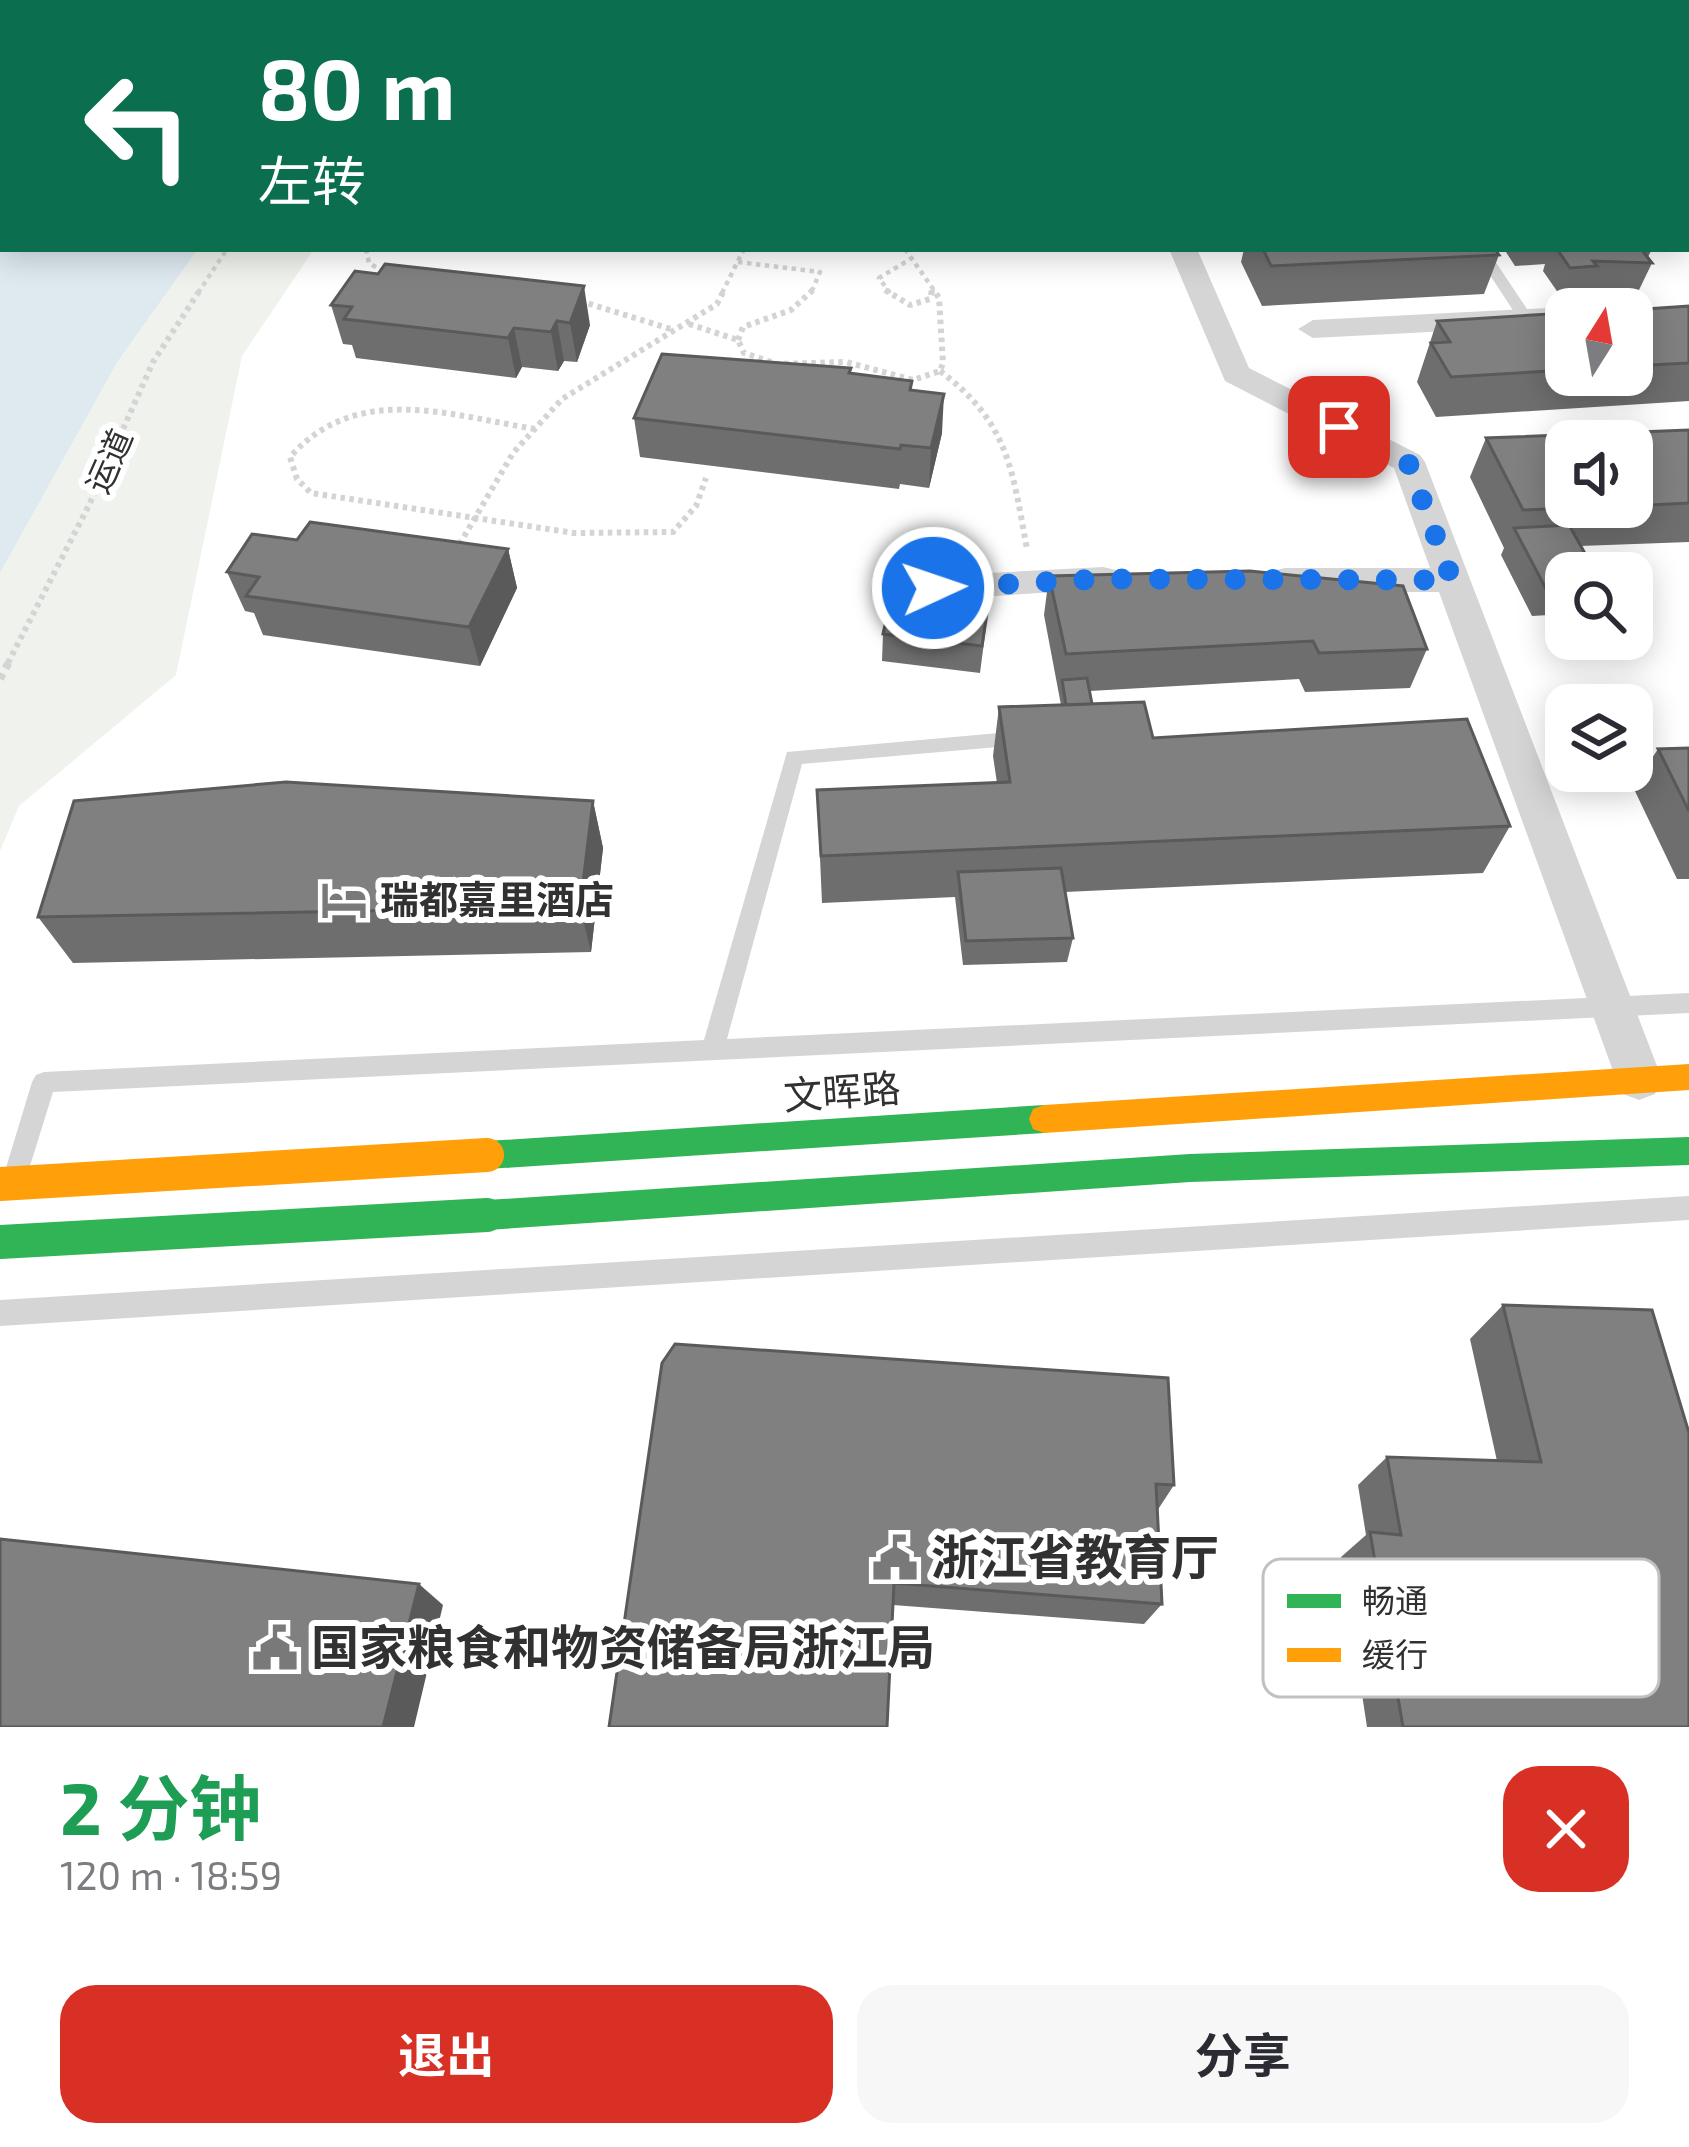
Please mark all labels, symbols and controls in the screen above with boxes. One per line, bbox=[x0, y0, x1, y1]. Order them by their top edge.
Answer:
text: 80 m bbox=[258, 36, 455, 137]
icon: left bbox=[60, 48, 216, 204]
text: 左转 bbox=[258, 147, 366, 212]
north arrow bbox=[1545, 288, 1653, 396]
map controls bbox=[1545, 288, 1653, 792]
pin bbox=[1288, 376, 1390, 478]
icon: arrive bbox=[1306, 394, 1372, 460]
button: sound bbox=[1545, 420, 1653, 528]
street label: 运道 bbox=[76, 422, 140, 499]
position arrow bbox=[870, 525, 996, 651]
button: search bbox=[1545, 552, 1653, 660]
button: layers bbox=[1545, 684, 1653, 792]
hotel icon: 瑞都嘉里酒店 bbox=[319, 875, 369, 925]
place label: 瑞都嘉里酒店 bbox=[380, 875, 614, 922]
street label: 文晖路 bbox=[782, 1063, 902, 1118]
place label: 浙江省教育厅 bbox=[931, 1527, 1219, 1585]
public building icon: 浙江省教育厅 bbox=[870, 1533, 920, 1583]
legend bbox=[1263, 1559, 1659, 1697]
text: 畅通 bbox=[1362, 1580, 1428, 1620]
place label: 国家粮食和物资储备局浙江局 bbox=[311, 1617, 935, 1675]
public building icon: 国家粮食和物资储备局浙江局 bbox=[250, 1623, 300, 1673]
text: 缓行 bbox=[1362, 1634, 1428, 1674]
text: 2 分钟 bbox=[60, 1763, 261, 1849]
button: close bbox=[1503, 1766, 1629, 1892]
text: 120 m · 18:59 bbox=[60, 1851, 282, 1898]
button: 退出 bbox=[60, 1985, 833, 2123]
button: 分享 bbox=[857, 1985, 1629, 2123]

